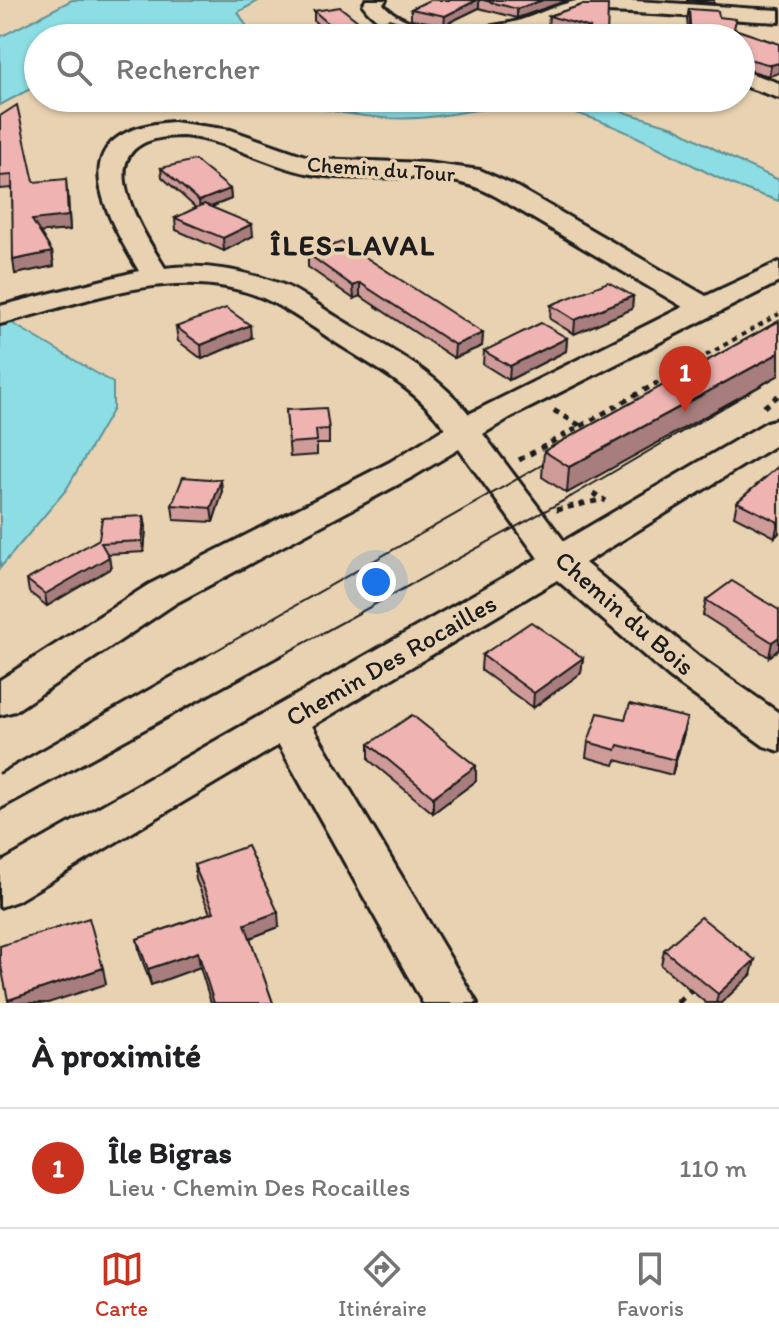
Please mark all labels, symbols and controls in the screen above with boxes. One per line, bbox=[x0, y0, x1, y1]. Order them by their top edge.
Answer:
search box bbox=[24, 24, 755, 112]
icon: search bbox=[52, 46, 96, 90]
text: Rechercher bbox=[116, 50, 260, 87]
street label: Chemin du Tour bbox=[306, 150, 457, 188]
district label: ÎLES-LAVAL bbox=[270, 228, 436, 262]
pin: 1 bbox=[659, 346, 711, 412]
street label: Chemin du Bois bbox=[549, 544, 701, 682]
your location bbox=[356, 562, 396, 602]
street label: Chemin Des Rocailles bbox=[280, 587, 502, 733]
text: À proximité bbox=[32, 1035, 201, 1076]
text: Île Bigras bbox=[108, 1134, 232, 1171]
text: 1 bbox=[52, 1152, 64, 1184]
text: 110 m bbox=[679, 1152, 747, 1184]
text: Lieu · Chemin Des Rocailles bbox=[108, 1171, 410, 1203]
tab: Carte bbox=[95, 1247, 148, 1322]
tab: Itinéraire bbox=[338, 1247, 427, 1322]
tab: Favoris bbox=[617, 1247, 684, 1322]

